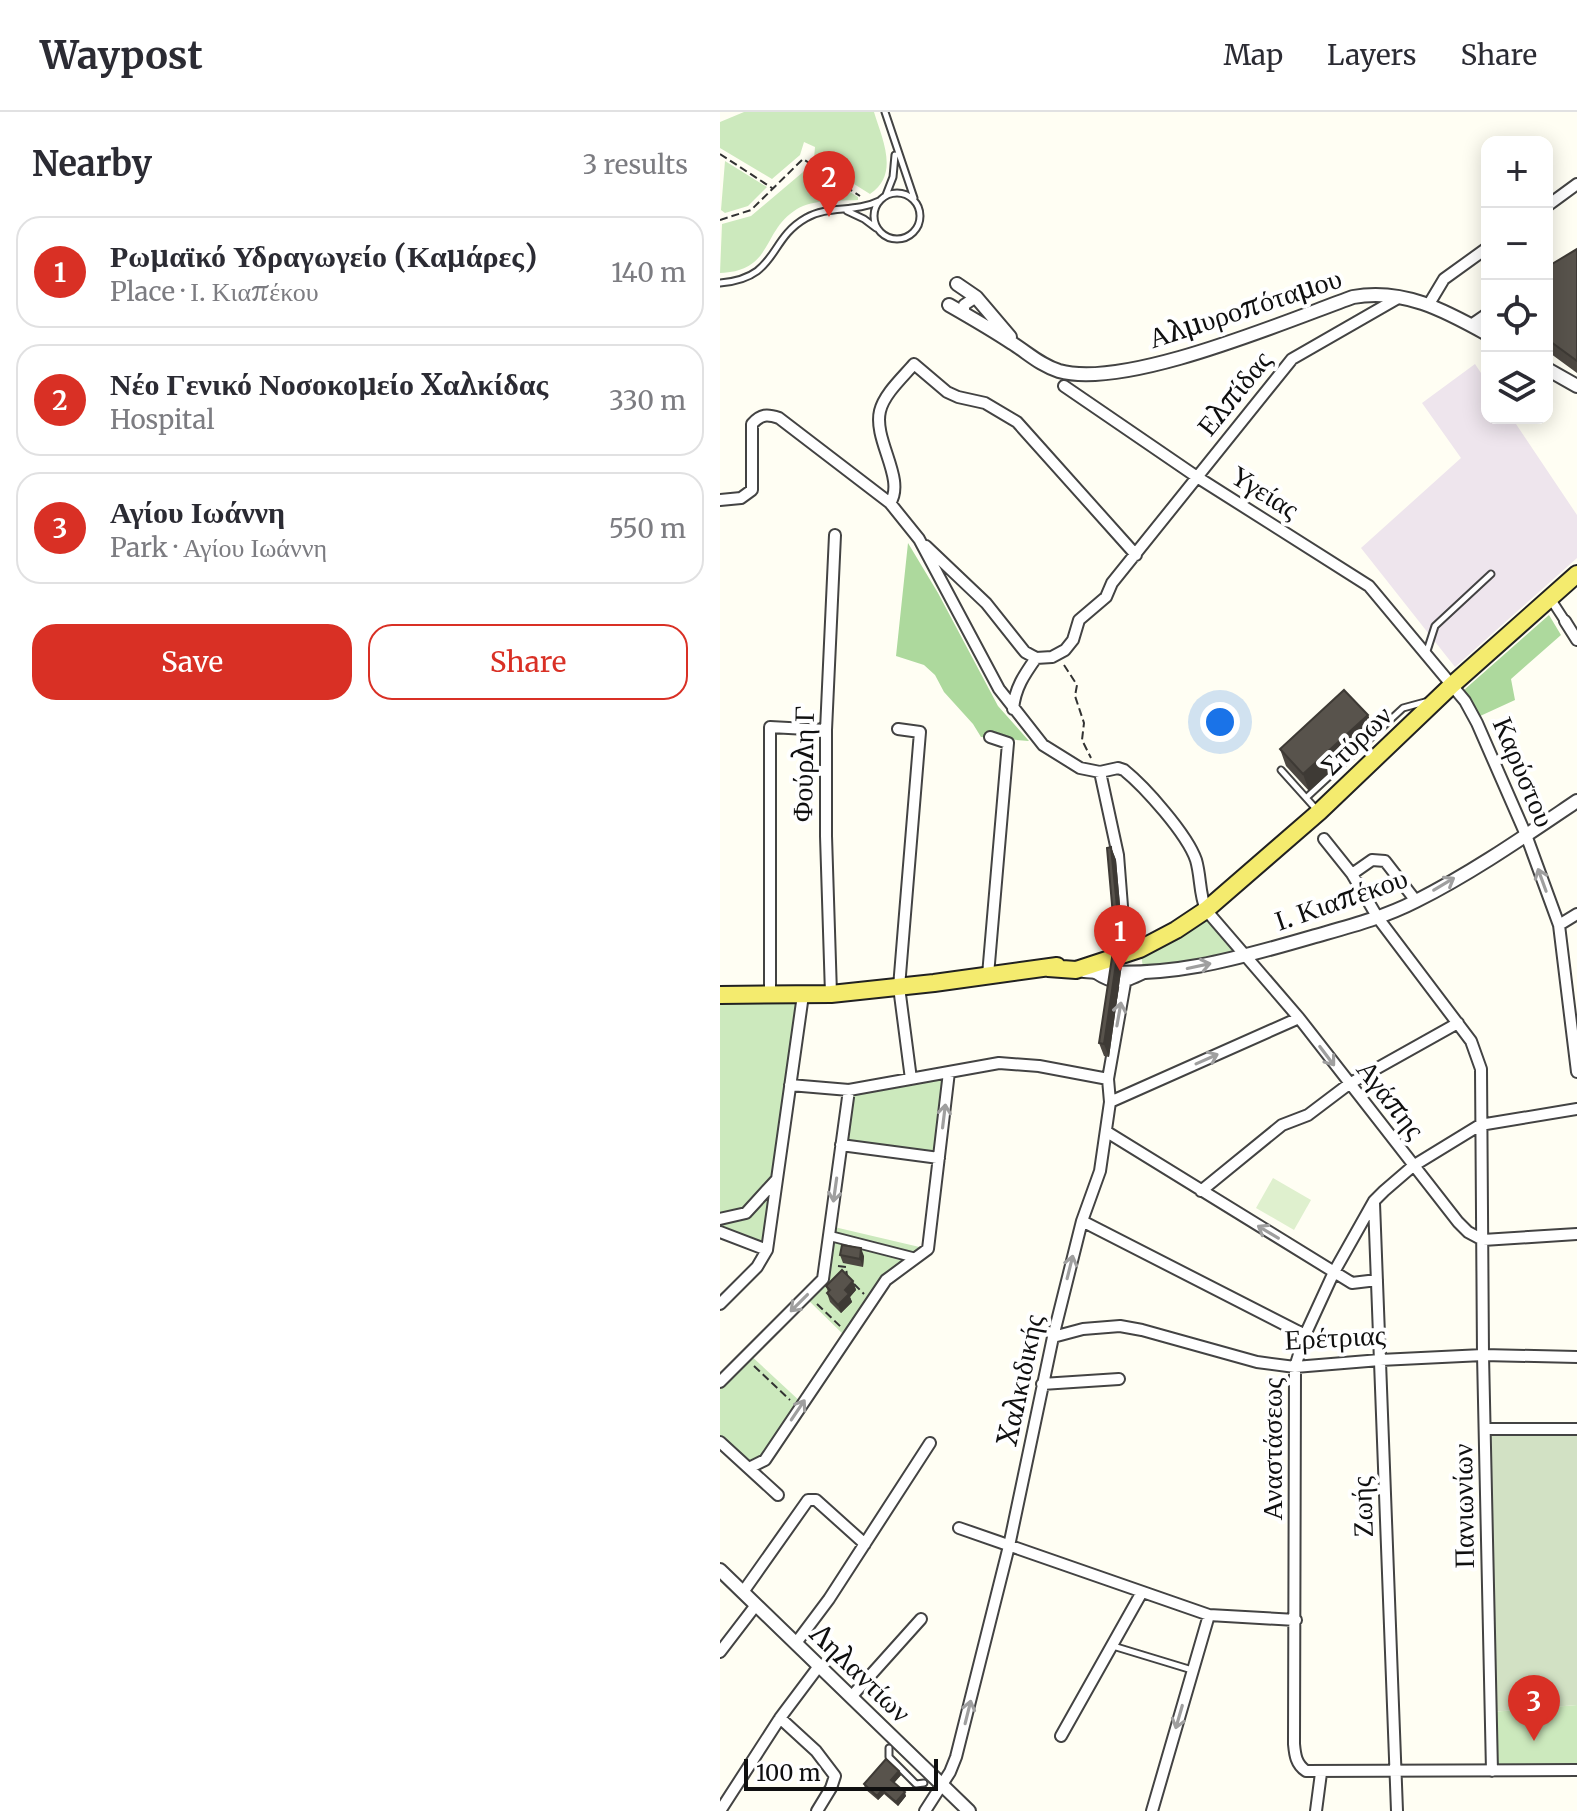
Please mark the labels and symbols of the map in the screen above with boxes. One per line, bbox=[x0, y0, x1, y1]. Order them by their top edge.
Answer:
pin: 2 bbox=[803, 151, 855, 217]
street label: Αλμυροπόταμου bbox=[1144, 260, 1346, 356]
street label: Ελπίδας bbox=[1189, 343, 1279, 443]
street label: Υγείας bbox=[1224, 457, 1306, 527]
street label: Στύρων bbox=[1313, 697, 1399, 783]
your location bbox=[1200, 702, 1240, 742]
street label: Φούρλη Γ bbox=[784, 706, 822, 822]
street label: Καρύστου bbox=[1485, 712, 1563, 832]
street label: Ι. Κιαπέκου bbox=[1270, 859, 1412, 939]
one-way arrow bbox=[1534, 868, 1549, 893]
one-way arrow bbox=[1433, 876, 1455, 892]
pin: 1 bbox=[1094, 905, 1146, 971]
one-way arrow bbox=[1186, 958, 1211, 973]
one-way arrow bbox=[1113, 1001, 1128, 1027]
one-way arrow bbox=[1319, 1045, 1336, 1066]
one-way arrow bbox=[1194, 1051, 1219, 1066]
street label: Αγάπης bbox=[1349, 1052, 1433, 1146]
one-way arrow bbox=[936, 1103, 951, 1130]
one-way arrow bbox=[827, 1177, 842, 1203]
one-way arrow bbox=[1257, 1223, 1280, 1239]
one-way arrow bbox=[1064, 1255, 1079, 1281]
one-way arrow bbox=[790, 1293, 809, 1312]
street label: Χαλκιδικής bbox=[989, 1311, 1051, 1449]
street label: Ερέτριας bbox=[1283, 1316, 1387, 1358]
street label: Αναστάσεως bbox=[1254, 1378, 1290, 1520]
one-way arrow bbox=[790, 1400, 807, 1422]
street label: Πανιωνίων bbox=[1444, 1443, 1482, 1569]
street label: Ζωής bbox=[1343, 1476, 1381, 1538]
street label: Ληλαντίων bbox=[802, 1615, 919, 1730]
pin: 3 bbox=[1508, 1675, 1560, 1741]
one-way arrow bbox=[961, 1699, 976, 1725]
one-way arrow bbox=[1171, 1703, 1186, 1729]
scale bar bbox=[744, 1755, 938, 1791]

